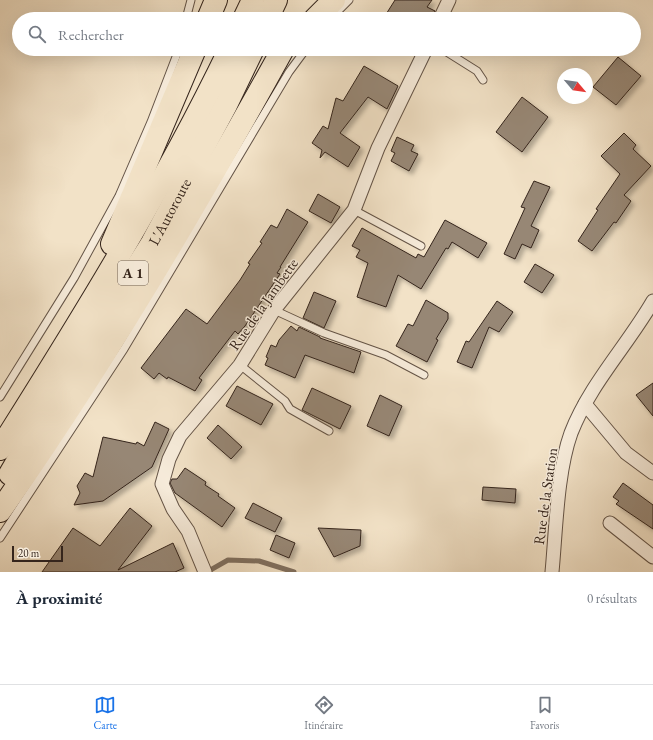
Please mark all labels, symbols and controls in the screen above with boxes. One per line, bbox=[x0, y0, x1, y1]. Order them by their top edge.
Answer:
search box bbox=[12, 12, 641, 56]
icon: search bbox=[26, 23, 48, 45]
text: Rechercher bbox=[58, 25, 124, 44]
north arrow bbox=[557, 68, 593, 104]
street label: L'Autoroute bbox=[143, 175, 195, 248]
street label: Rue de la Jambette bbox=[224, 254, 302, 354]
road number: A 1 bbox=[118, 261, 148, 285]
street label: Rue de la Station bbox=[529, 446, 561, 546]
scale bar bbox=[12, 544, 63, 563]
text: 20 m bbox=[18, 546, 39, 560]
text: À proximité bbox=[16, 587, 102, 609]
text: 0 résultats bbox=[587, 590, 637, 607]
tab: Carte bbox=[94, 694, 117, 732]
tab: Itinéraire bbox=[304, 694, 343, 732]
tab: Favoris bbox=[530, 694, 559, 732]

